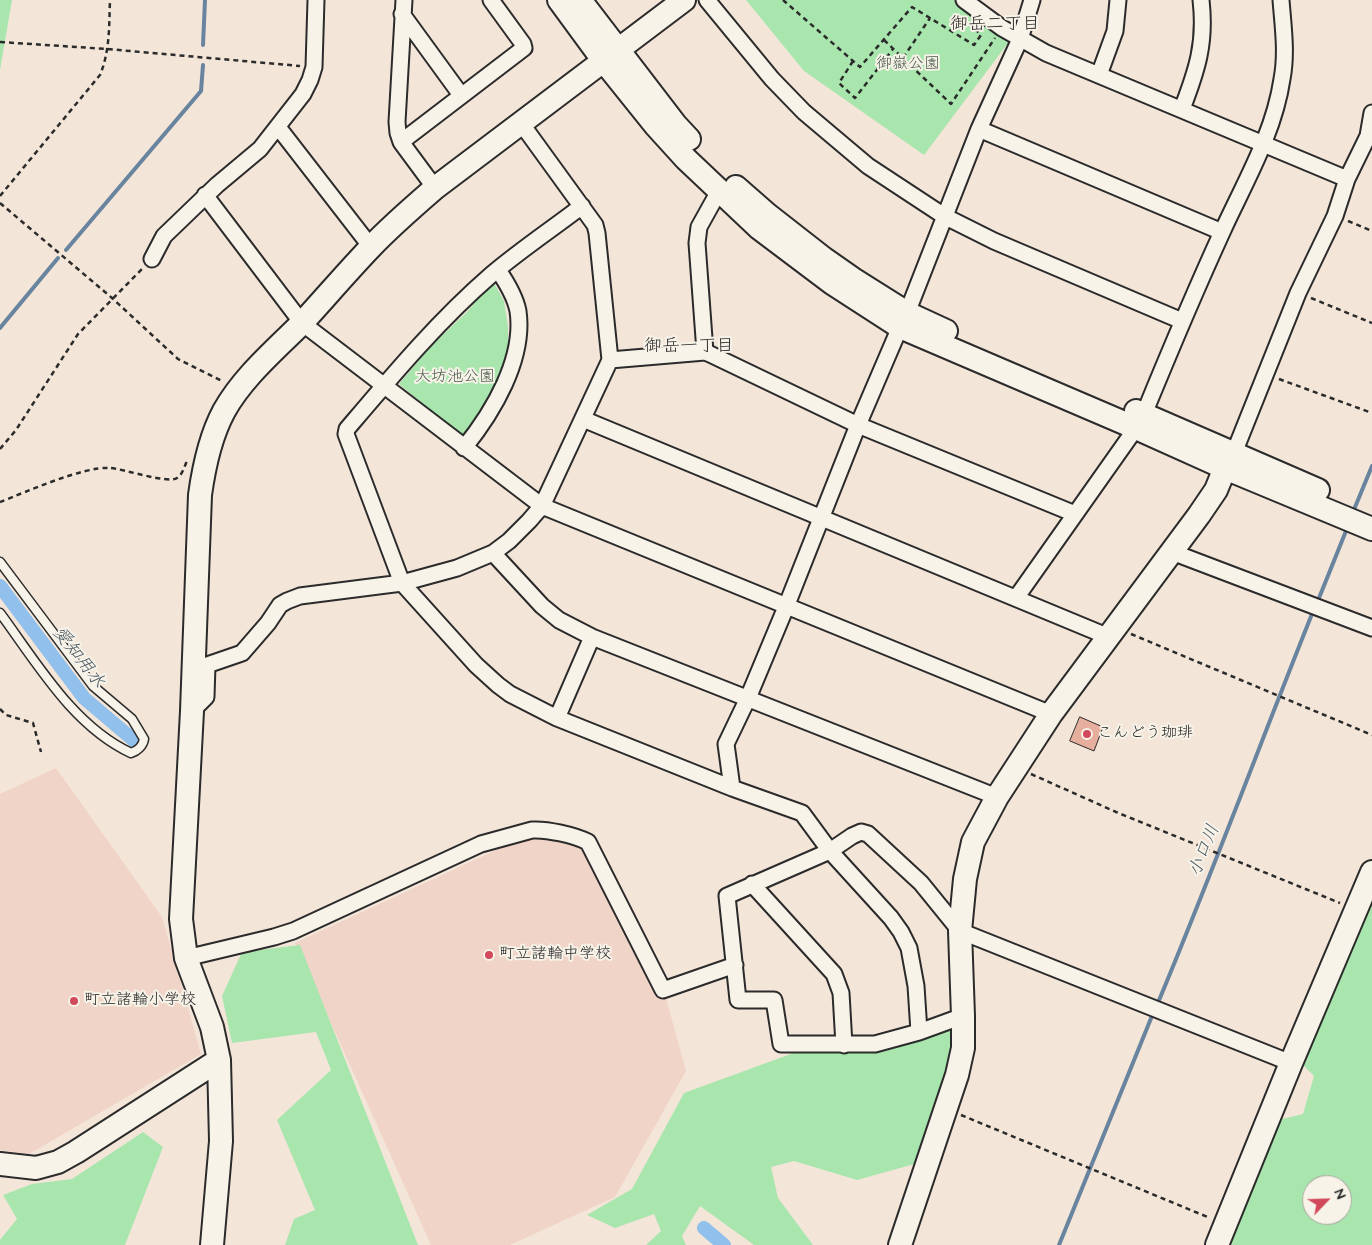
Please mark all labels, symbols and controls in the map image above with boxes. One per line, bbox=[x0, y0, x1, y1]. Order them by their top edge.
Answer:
district label: 御岳二丁目 bbox=[950, 14, 1040, 36]
park label: 御嶽公園 bbox=[876, 55, 940, 75]
district label: 御岳一丁目 bbox=[644, 336, 734, 358]
park label: 大坊池公園 bbox=[415, 368, 495, 388]
water label: 愛知用水 bbox=[47, 623, 109, 693]
place label: こんどう珈琲 bbox=[1097, 724, 1193, 744]
marker: こんどう珈琲 bbox=[1081, 728, 1093, 740]
water label: 小口川 bbox=[1185, 822, 1225, 880]
place label: 町立諸輪中学校 bbox=[499, 945, 611, 965]
marker: 町立諸輪中学校 bbox=[483, 949, 495, 961]
place label: 町立諸輪小学校 bbox=[84, 991, 196, 1011]
marker: 町立諸輪小学校 bbox=[68, 995, 80, 1007]
north arrow bbox=[1302, 1175, 1352, 1225]
text: N bbox=[1329, 1186, 1351, 1202]

